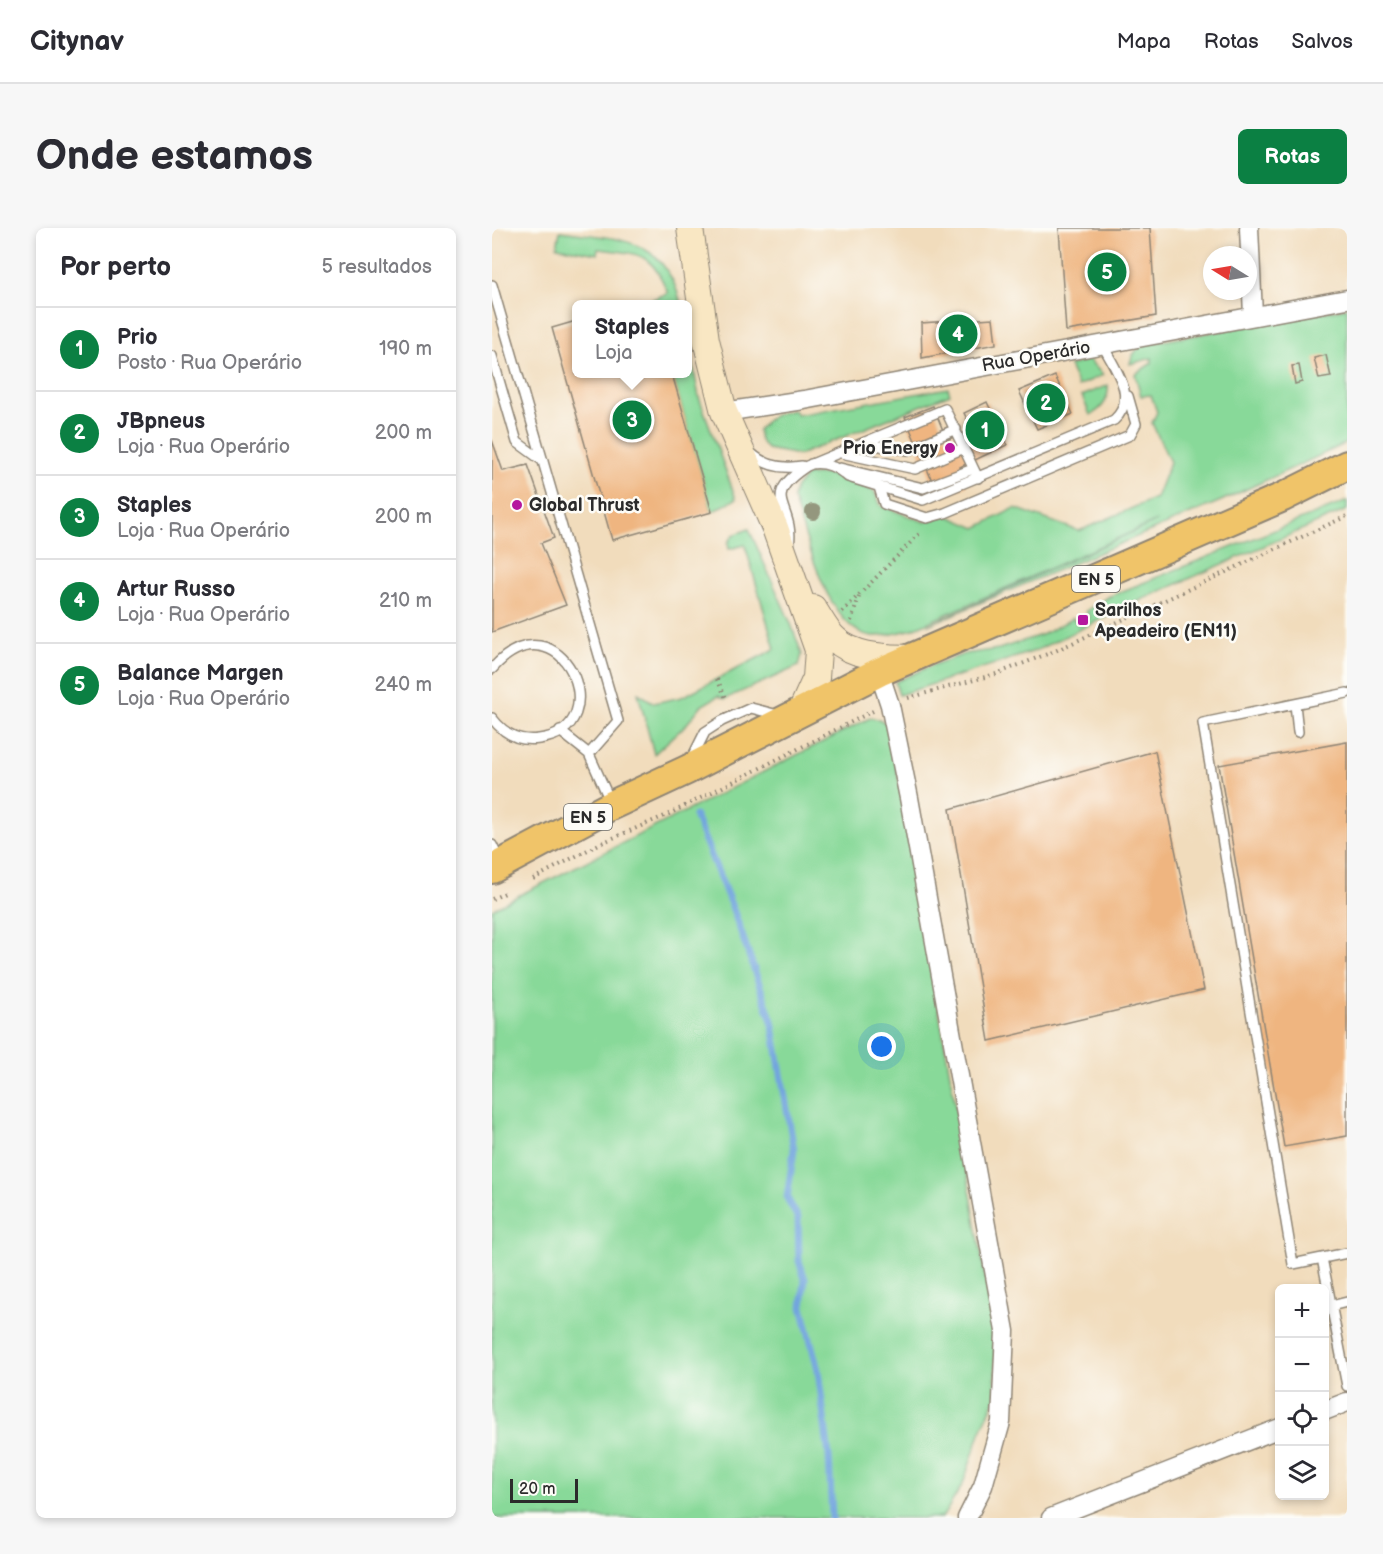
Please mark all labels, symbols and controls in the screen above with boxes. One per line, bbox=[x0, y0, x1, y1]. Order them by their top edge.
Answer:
text: Citynav bbox=[30, 25, 124, 58]
text: Mapa bbox=[1117, 29, 1171, 54]
text: Rotas bbox=[1204, 29, 1259, 54]
text: Salvos bbox=[1292, 29, 1353, 54]
button: Rotas bbox=[1238, 129, 1347, 184]
text: Onde estamos bbox=[36, 131, 313, 182]
north arrow bbox=[1203, 246, 1257, 300]
pin: 5 bbox=[1088, 250, 1126, 294]
text: Por perto bbox=[60, 252, 171, 283]
text: 5 resultados bbox=[321, 255, 432, 279]
popup bbox=[572, 300, 692, 378]
pin: 4 bbox=[938, 312, 978, 356]
text: Staples bbox=[595, 314, 669, 341]
text: Prio bbox=[117, 324, 157, 351]
text: 1 bbox=[75, 337, 84, 361]
text: 190 m bbox=[379, 337, 432, 361]
street label: Rua Operário bbox=[980, 337, 1092, 376]
text: Loja bbox=[595, 341, 633, 365]
text: Posto · Rua Operário bbox=[117, 351, 302, 375]
pin: 2 bbox=[1026, 380, 1066, 426]
pin: 3 bbox=[612, 398, 652, 442]
text: JBpneus bbox=[117, 408, 205, 435]
pin: 1 bbox=[966, 408, 1004, 452]
text: 2 bbox=[74, 421, 85, 445]
text: 200 m bbox=[375, 421, 432, 445]
text: Loja · Rua Operário bbox=[117, 435, 290, 459]
place label: Prio Energy bbox=[843, 438, 939, 459]
marker: Prio Energy bbox=[943, 441, 957, 455]
text: Staples bbox=[117, 492, 192, 519]
place label: Global Thrust bbox=[529, 495, 640, 516]
marker: Global Thrust bbox=[510, 498, 524, 512]
text: 3 bbox=[74, 505, 85, 529]
text: 200 m bbox=[375, 505, 432, 529]
text: Loja · Rua Operário bbox=[117, 519, 290, 543]
road number: EN 5 bbox=[1072, 566, 1120, 592]
text: Artur Russo bbox=[117, 576, 235, 603]
text: 4 bbox=[74, 589, 85, 613]
text: 210 m bbox=[379, 589, 432, 613]
place label: Sarilhos Apeadeiro (EN11) bbox=[1094, 600, 1237, 642]
text: Loja · Rua Operário bbox=[117, 603, 290, 627]
marker: Sarilhos Apeadeiro (EN11) bbox=[1076, 613, 1090, 627]
text: Balance Margen bbox=[117, 660, 283, 687]
text: 5 bbox=[74, 673, 85, 697]
text: 240 m bbox=[375, 673, 432, 697]
text: Loja · Rua Operário bbox=[117, 687, 290, 711]
road number: EN 5 bbox=[564, 804, 612, 830]
your location bbox=[867, 1032, 896, 1061]
map controls bbox=[1275, 1284, 1329, 1500]
button: + bbox=[1275, 1284, 1329, 1338]
button: − bbox=[1275, 1338, 1329, 1392]
button: locate bbox=[1275, 1392, 1329, 1446]
button: layers bbox=[1275, 1446, 1329, 1500]
scale bar bbox=[510, 1476, 578, 1504]
text: 20 m bbox=[519, 1480, 555, 1499]

